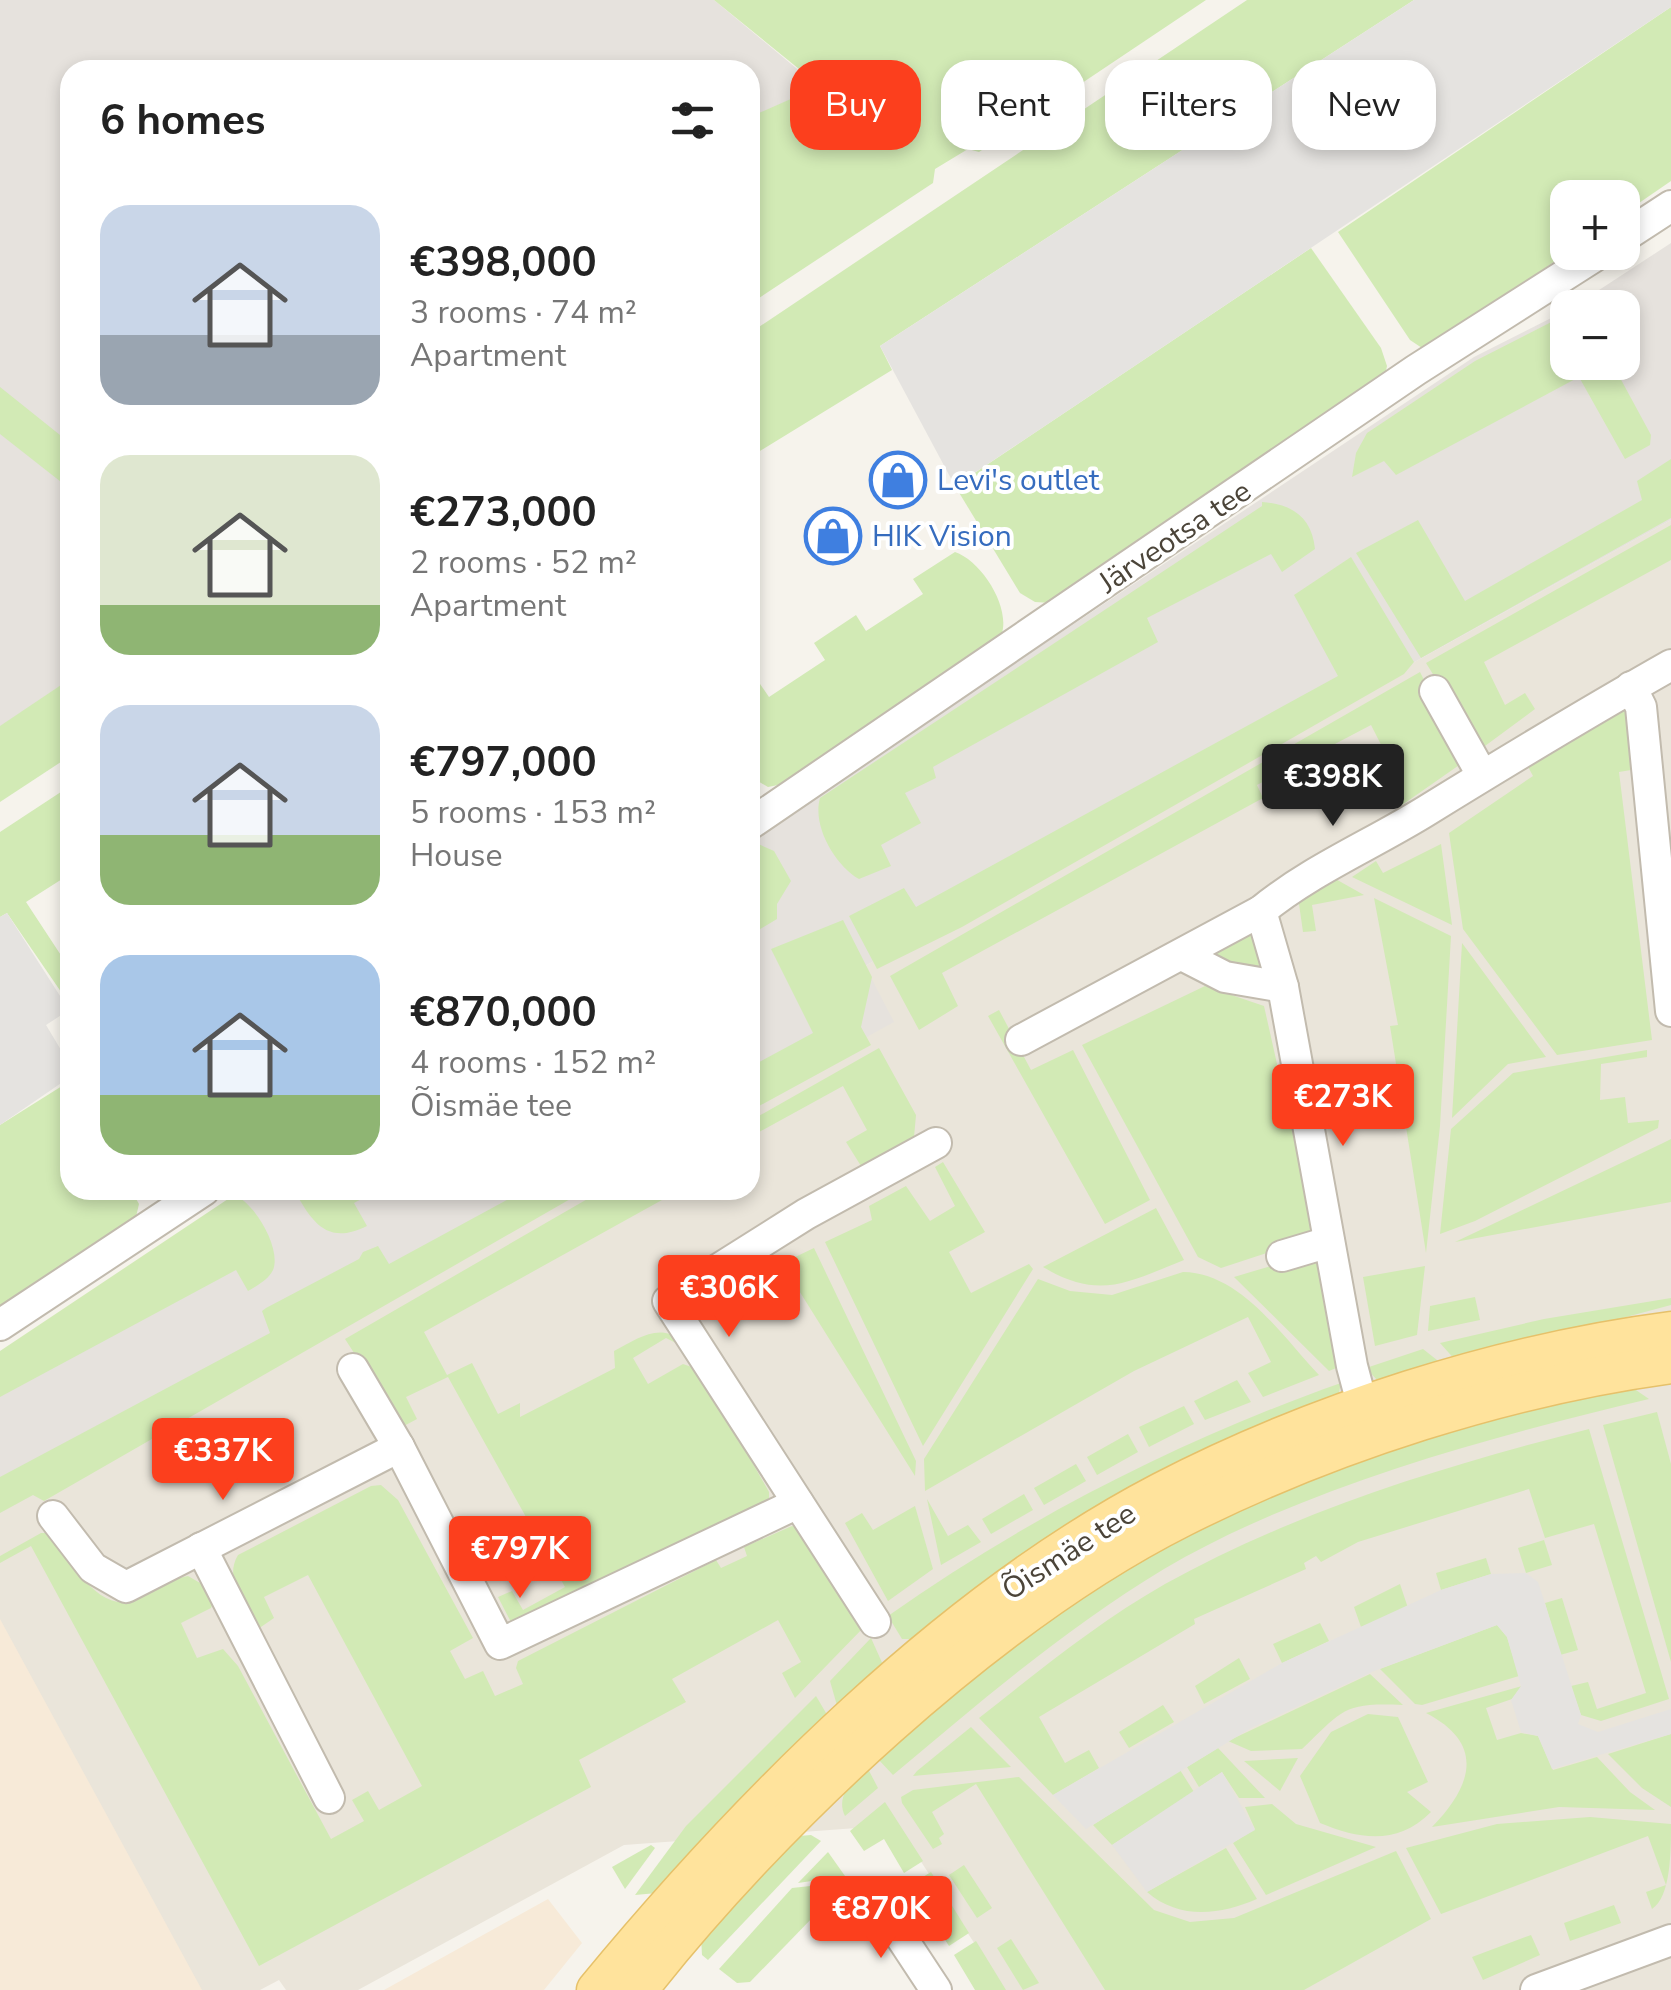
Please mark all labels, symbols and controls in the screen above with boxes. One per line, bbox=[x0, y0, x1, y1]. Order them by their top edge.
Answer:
chip: Buy bbox=[790, 60, 921, 150]
chip: Rent bbox=[941, 60, 1085, 150]
chip: Filters bbox=[1105, 60, 1272, 150]
chip: New bbox=[1292, 60, 1436, 150]
text: 6 homes bbox=[100, 92, 265, 149]
icon: filters bbox=[665, 93, 720, 148]
map controls bbox=[1550, 180, 1640, 380]
button: + bbox=[1550, 180, 1640, 270]
text: €398,000 bbox=[410, 234, 597, 291]
icon: home bbox=[180, 245, 300, 365]
button: − bbox=[1550, 290, 1640, 380]
text: 3 rooms · 74 m² bbox=[410, 291, 637, 334]
text: Apartment bbox=[410, 334, 566, 377]
shop icon: Levi's outlet bbox=[868, 450, 928, 510]
place label: Levi's outlet bbox=[937, 460, 1100, 501]
street label: Järveotsa tee bbox=[1090, 471, 1259, 604]
text: €273,000 bbox=[410, 484, 597, 541]
icon: home bbox=[180, 495, 300, 615]
shop icon: HIK Vision bbox=[803, 506, 863, 566]
place label: HIK Vision bbox=[872, 516, 1012, 557]
text: 2 rooms · 52 m² bbox=[410, 541, 637, 584]
text: Apartment bbox=[410, 584, 566, 627]
text: €797,000 bbox=[410, 734, 597, 791]
pin: €398K bbox=[1263, 744, 1403, 829]
icon: home bbox=[180, 745, 300, 865]
text: €398K bbox=[1284, 755, 1382, 798]
text: 5 rooms · 153 m² bbox=[410, 791, 656, 834]
text: House bbox=[410, 834, 503, 877]
text: €870,000 bbox=[410, 984, 597, 1041]
icon: home bbox=[180, 995, 300, 1115]
text: 4 rooms · 152 m² bbox=[410, 1041, 656, 1084]
pin: €273K bbox=[1273, 1064, 1413, 1149]
text: €273K bbox=[1294, 1075, 1392, 1118]
text: Õismäe tee bbox=[410, 1084, 572, 1127]
pin: €306K bbox=[659, 1255, 799, 1340]
text: €306K bbox=[680, 1266, 778, 1309]
pin: €337K bbox=[153, 1418, 293, 1503]
text: €337K bbox=[174, 1429, 272, 1472]
street label: Õismäe tee bbox=[994, 1493, 1144, 1611]
pin: €797K bbox=[450, 1516, 590, 1601]
text: €797K bbox=[471, 1527, 569, 1570]
pin: €870K bbox=[811, 1876, 951, 1961]
text: €870K bbox=[832, 1887, 930, 1930]

